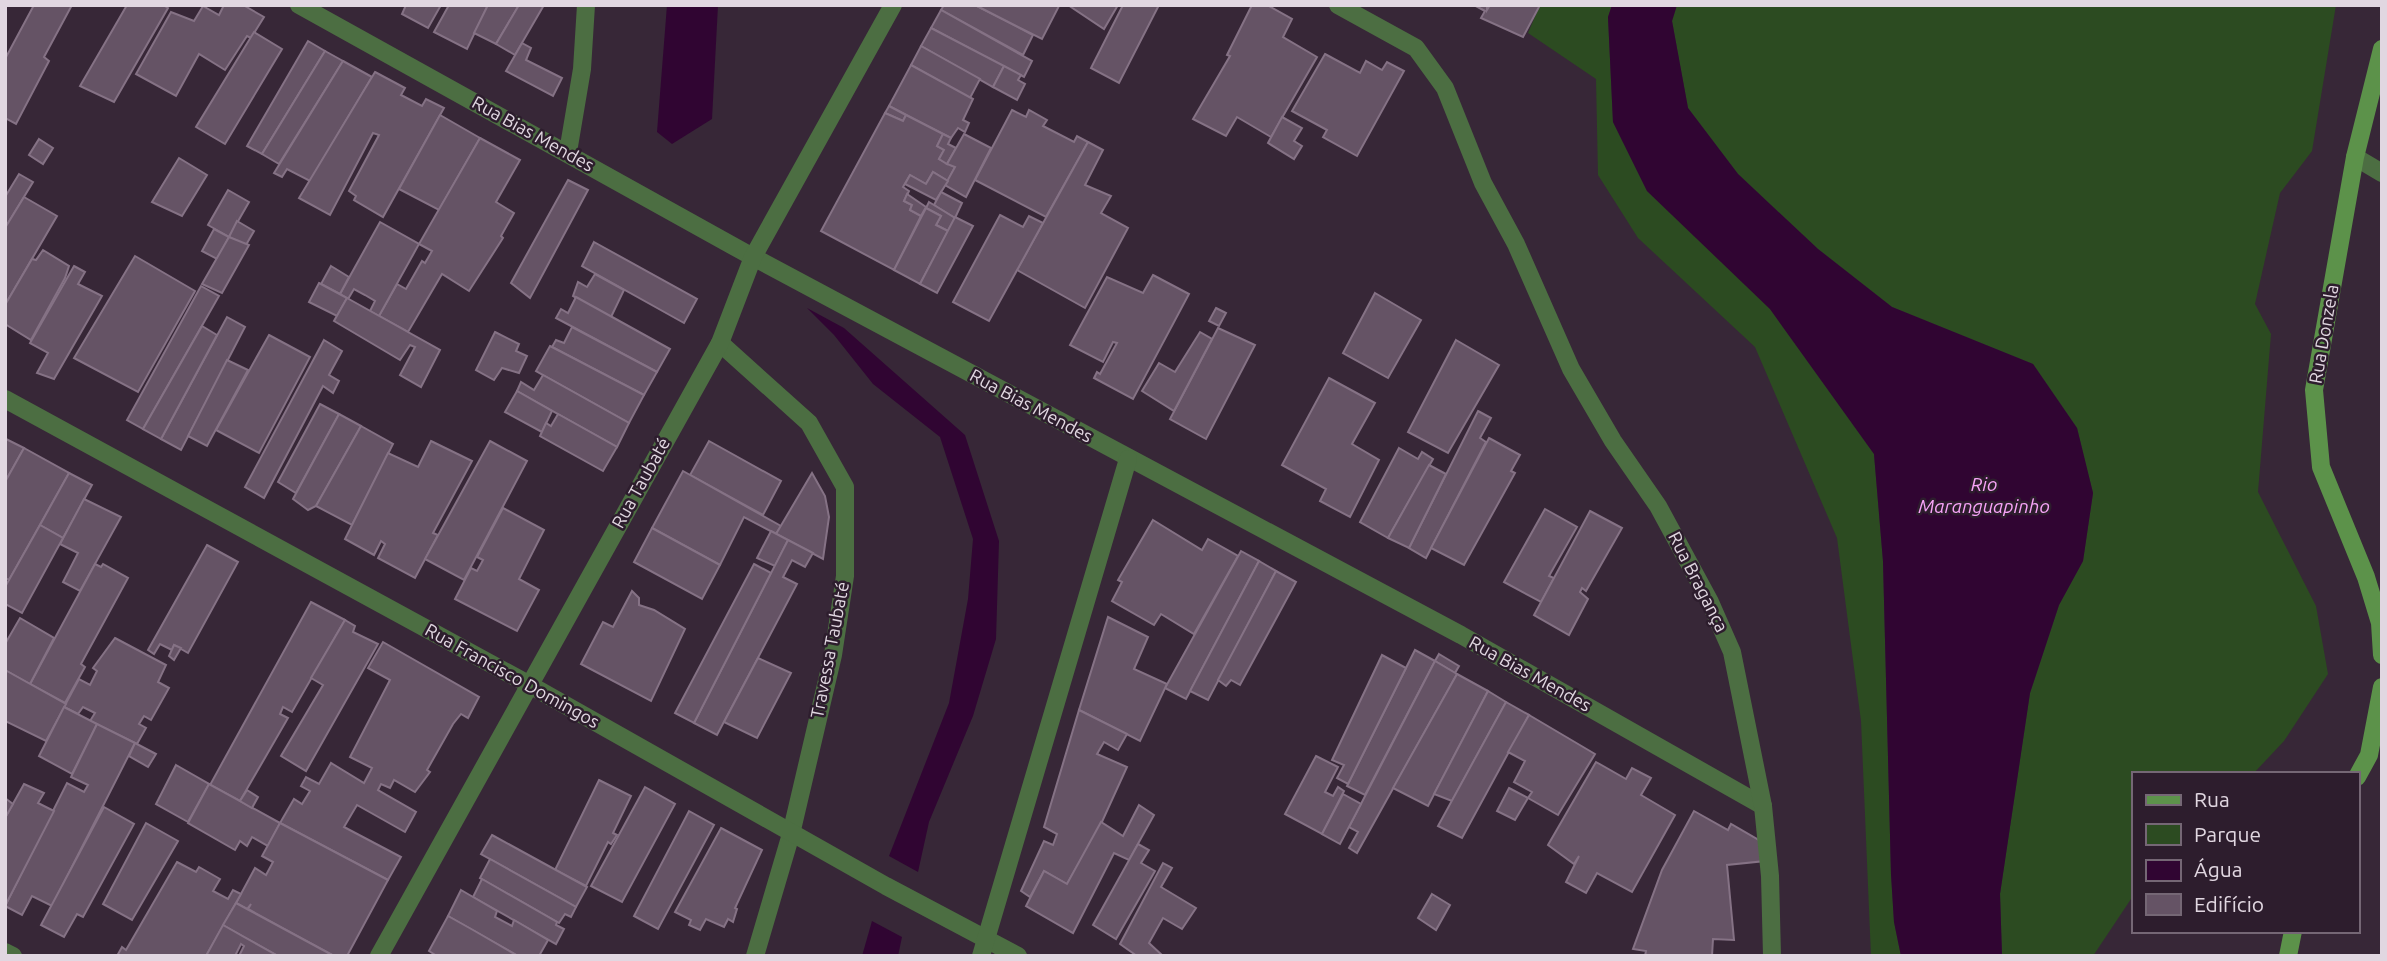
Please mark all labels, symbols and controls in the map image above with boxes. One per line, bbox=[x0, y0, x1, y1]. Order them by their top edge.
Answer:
street label: Rua Bias Mendes bbox=[469, 91, 598, 175]
street label: Rua Donzela bbox=[2304, 283, 2342, 385]
street label: Rua Bias Mendes bbox=[967, 364, 1096, 446]
street label: Rua Taubaté bbox=[607, 434, 673, 531]
water label: Rio Maranguapinho bbox=[1918, 473, 2050, 517]
street label: Rua Bragança bbox=[1665, 528, 1733, 635]
street label: Travessa Taubaté bbox=[806, 580, 852, 720]
street label: Rua Francisco Domingos bbox=[422, 619, 603, 731]
street label: Rua Bias Mendes bbox=[1466, 631, 1595, 715]
legend bbox=[2132, 772, 2359, 933]
text: Rua bbox=[2194, 787, 2230, 811]
text: Parque bbox=[2194, 822, 2261, 846]
text: Água bbox=[2194, 857, 2243, 881]
text: Edifício bbox=[2194, 892, 2264, 916]

